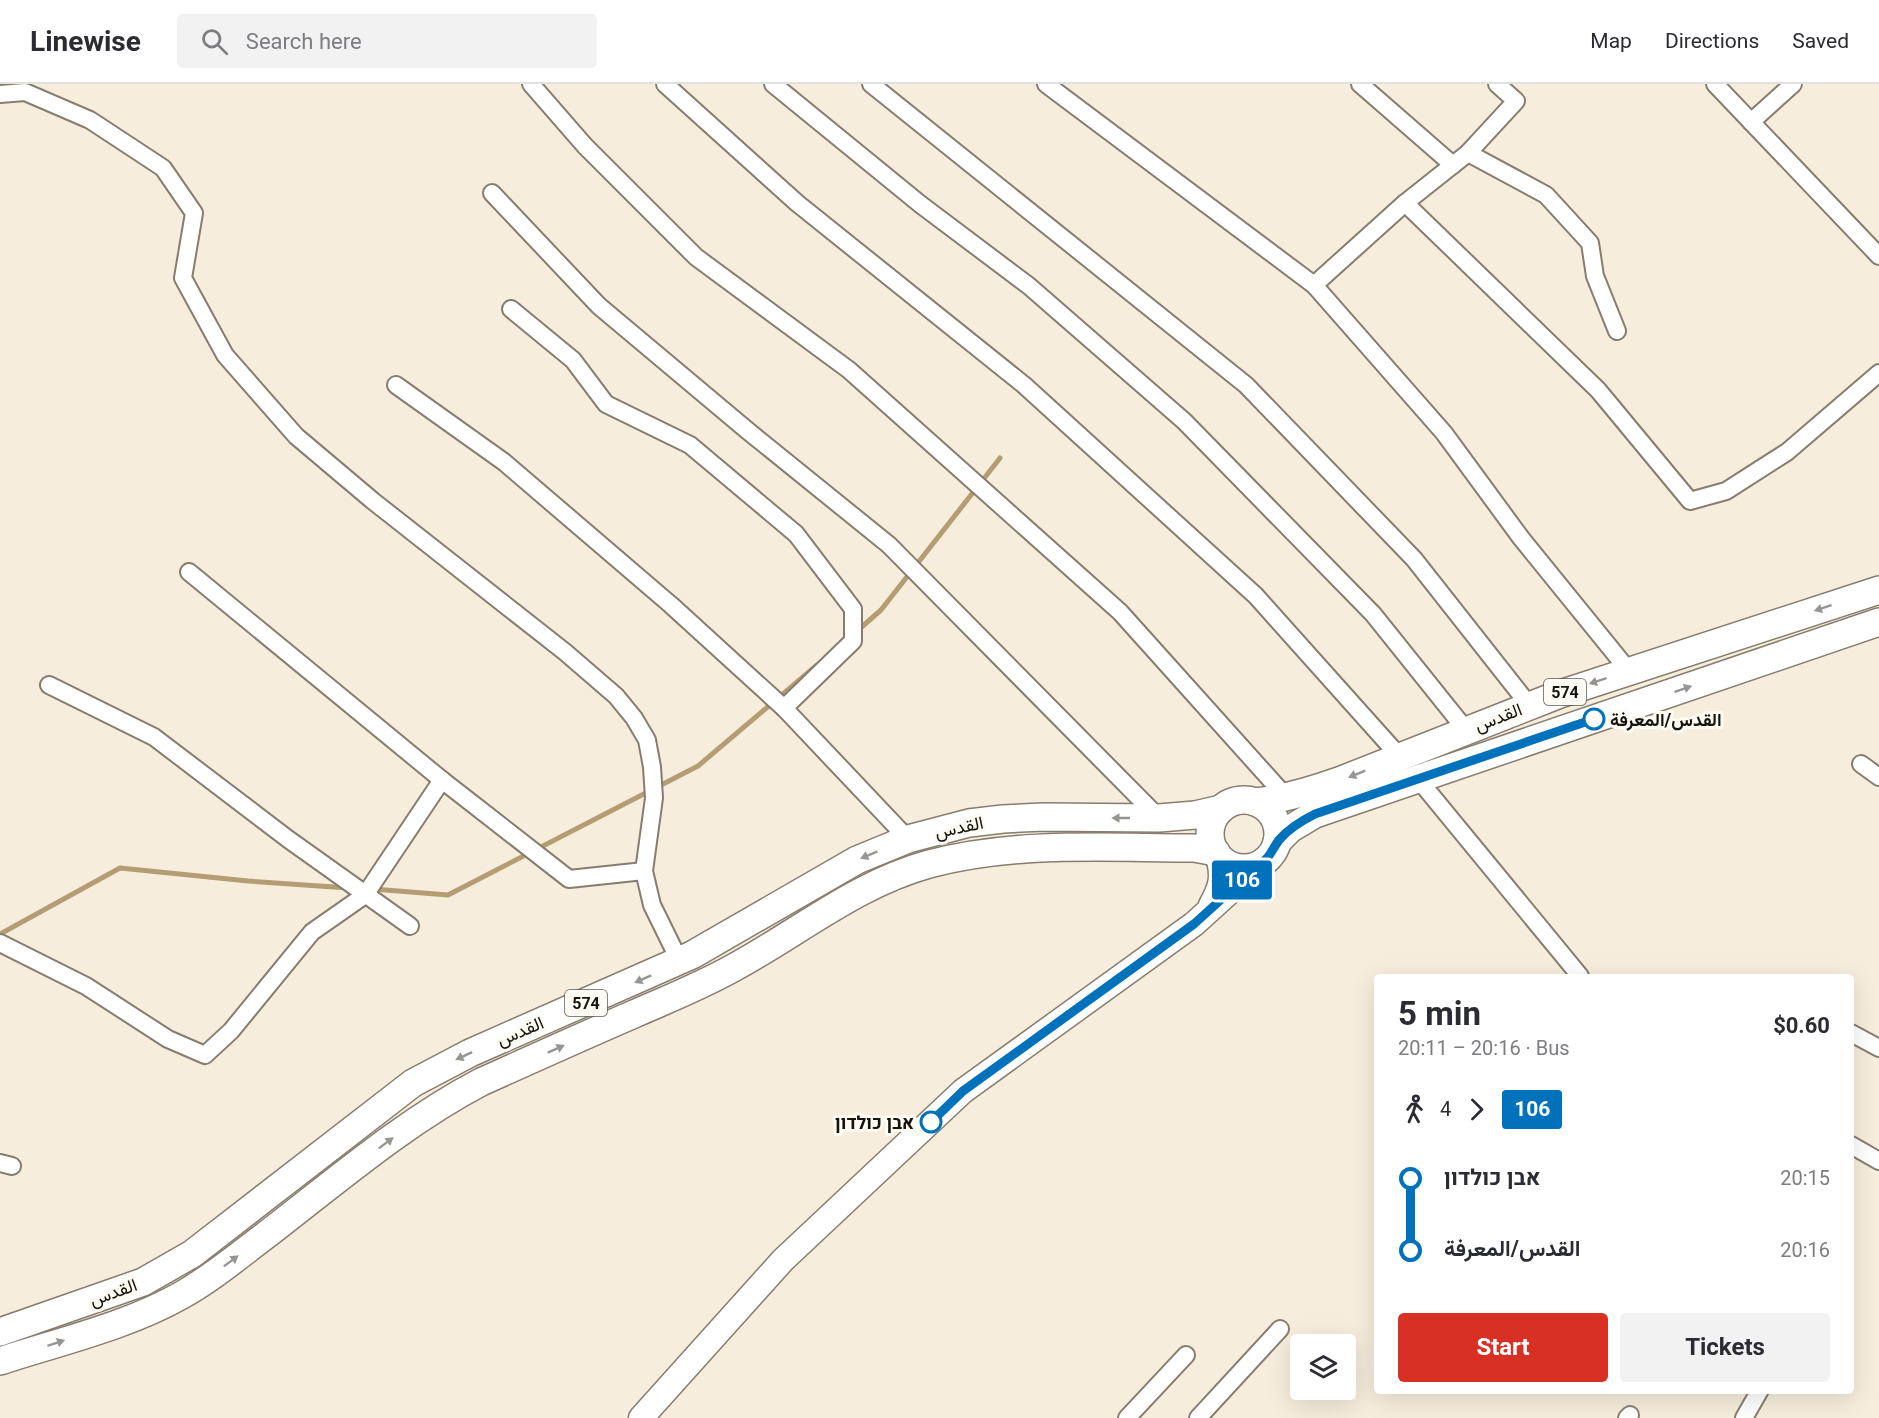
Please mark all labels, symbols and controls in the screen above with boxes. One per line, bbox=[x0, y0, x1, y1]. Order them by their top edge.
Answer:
search box bbox=[177, 14, 597, 68]
text: Linewise bbox=[30, 25, 141, 58]
icon: search bbox=[198, 25, 231, 58]
text: Search here bbox=[246, 29, 362, 54]
text: Map bbox=[1590, 29, 1632, 53]
text: Directions bbox=[1665, 29, 1759, 53]
text: Saved bbox=[1792, 29, 1849, 53]
one-way arrow bbox=[1814, 604, 1832, 613]
one-way arrow bbox=[1589, 677, 1607, 686]
road number: 574 bbox=[1544, 679, 1586, 705]
one-way arrow bbox=[1674, 683, 1692, 693]
street label: القدس bbox=[1471, 698, 1525, 737]
marker: القدس/المعرفة bbox=[1583, 708, 1605, 730]
place label: القدس/المعرفة bbox=[1610, 709, 1722, 731]
one-way arrow bbox=[1348, 769, 1366, 779]
street label: القدس bbox=[933, 812, 985, 843]
one-way arrow bbox=[1112, 813, 1131, 823]
one-way arrow bbox=[860, 851, 878, 860]
line badge: 106 bbox=[1208, 860, 1276, 900]
text: 106 bbox=[1224, 868, 1260, 892]
one-way arrow bbox=[634, 974, 651, 983]
road number: 574 bbox=[565, 990, 607, 1016]
text: 5 min bbox=[1398, 994, 1481, 1033]
street label: القدس bbox=[493, 1012, 547, 1051]
text: $0.60 bbox=[1773, 1013, 1830, 1038]
text: 20:11 – 20:16 · Bus bbox=[1398, 1036, 1570, 1060]
one-way arrow bbox=[547, 1044, 564, 1053]
one-way arrow bbox=[455, 1051, 472, 1060]
icon: walk bbox=[1398, 1093, 1431, 1126]
icon: forward bbox=[1460, 1093, 1493, 1126]
text: 4 bbox=[1440, 1097, 1451, 1121]
text: 106 bbox=[1514, 1097, 1550, 1121]
marker: אבן כולדון bbox=[920, 1111, 942, 1133]
place label: אבן כולדון bbox=[835, 1112, 914, 1133]
one-way arrow bbox=[378, 1136, 394, 1149]
text: אבן כולדון bbox=[1444, 1165, 1540, 1190]
text: 20:15 bbox=[1780, 1166, 1830, 1190]
text: القدس/المعرفة bbox=[1444, 1236, 1581, 1261]
text: 20:16 bbox=[1780, 1238, 1830, 1262]
one-way arrow bbox=[223, 1255, 239, 1268]
street label: القدس bbox=[86, 1274, 140, 1311]
button: Start bbox=[1398, 1313, 1608, 1382]
button: Tickets bbox=[1620, 1313, 1830, 1382]
map controls bbox=[1290, 1334, 1356, 1400]
button: layers bbox=[1290, 1334, 1356, 1400]
one-way arrow bbox=[47, 1338, 65, 1347]

